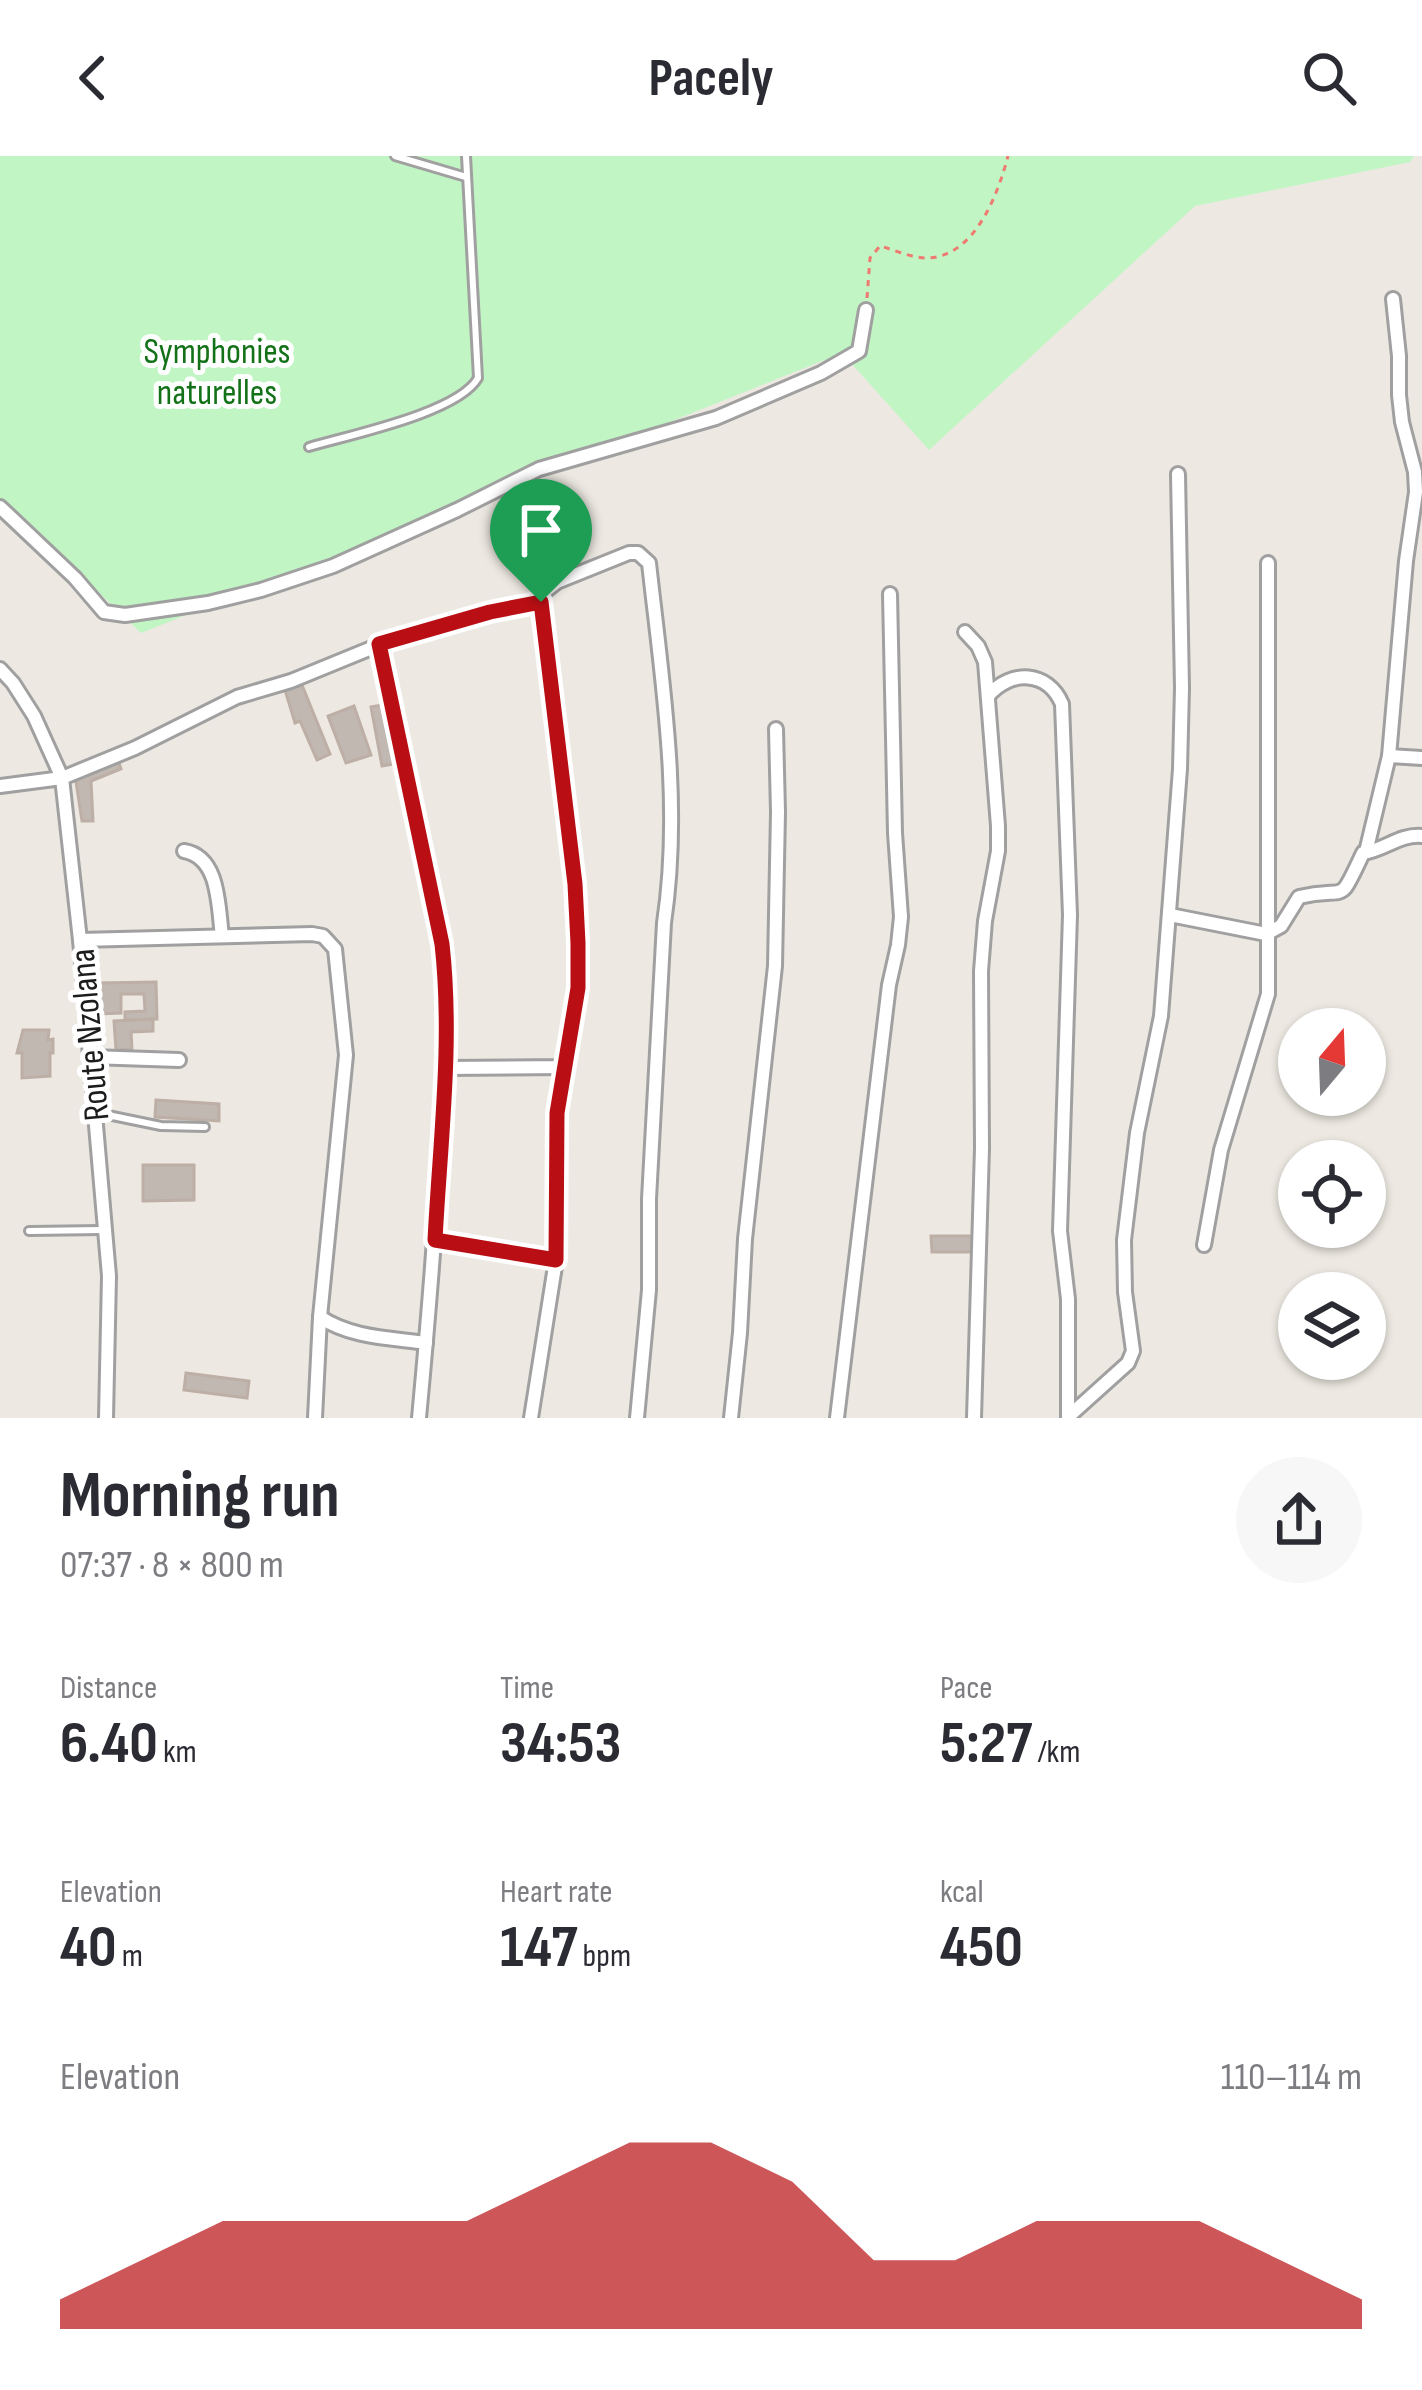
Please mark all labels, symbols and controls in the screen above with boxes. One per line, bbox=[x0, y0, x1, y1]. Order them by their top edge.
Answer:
icon: back bbox=[60, 45, 126, 111]
icon: search bbox=[1296, 45, 1362, 111]
text: Pacely bbox=[648, 46, 774, 111]
park label: Symphonies naturelles bbox=[143, 331, 291, 415]
pin bbox=[490, 479, 592, 602]
icon: arrive bbox=[508, 497, 574, 563]
street label: Route Nzolana bbox=[62, 947, 119, 1123]
north arrow bbox=[1278, 1008, 1386, 1116]
map controls bbox=[1278, 1008, 1386, 1380]
button: locate bbox=[1278, 1140, 1386, 1248]
button: layers bbox=[1278, 1272, 1386, 1380]
text: Morning run bbox=[60, 1457, 340, 1536]
button: share bbox=[1236, 1457, 1362, 1583]
text: 07:37 · 8 × 800 m bbox=[60, 1542, 284, 1589]
text: Distance bbox=[60, 1668, 157, 1708]
text: Time bbox=[500, 1668, 554, 1708]
text: Pace bbox=[940, 1668, 993, 1708]
text: 6.40 bbox=[60, 1708, 158, 1780]
text: 34:53 bbox=[500, 1708, 621, 1780]
text: 5:27 bbox=[940, 1708, 1032, 1780]
text: km bbox=[158, 1732, 197, 1772]
text: /km bbox=[1032, 1732, 1080, 1772]
text: Elevation bbox=[60, 1872, 162, 1912]
text: Heart rate bbox=[500, 1872, 613, 1912]
text: kcal bbox=[940, 1872, 984, 1912]
text: 40 bbox=[60, 1912, 116, 1984]
text: 147 bbox=[500, 1912, 577, 1984]
text: 450 bbox=[940, 1912, 1023, 1984]
text: m bbox=[116, 1936, 143, 1976]
text: bpm bbox=[577, 1936, 631, 1976]
text: Elevation bbox=[60, 2054, 180, 2101]
text: 110–114 m bbox=[1221, 2054, 1362, 2101]

